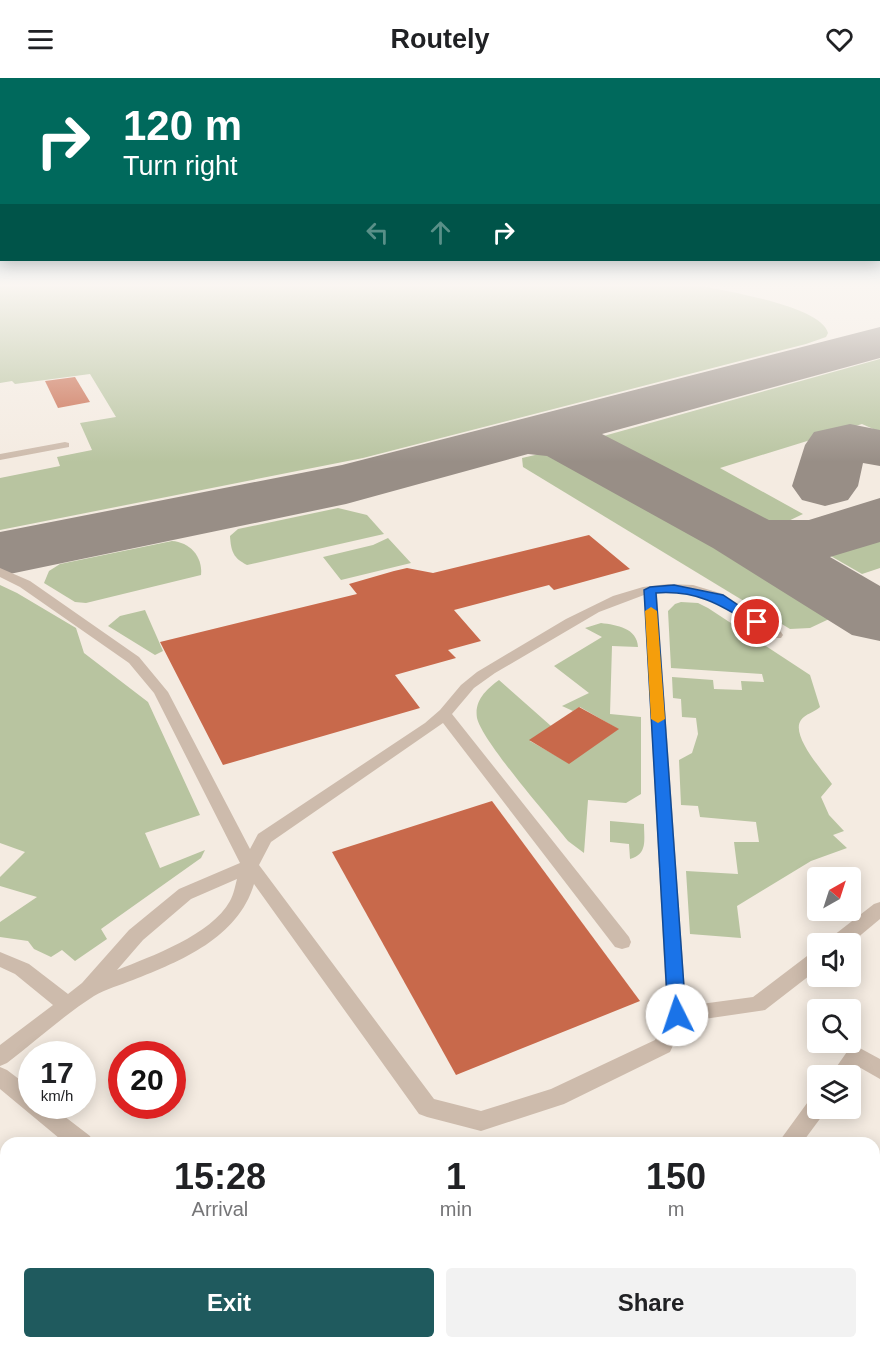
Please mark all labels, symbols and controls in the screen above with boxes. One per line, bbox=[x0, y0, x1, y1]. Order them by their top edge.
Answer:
icon: menu bbox=[24, 23, 57, 56]
icon: heart bbox=[823, 23, 856, 56]
text: Routely bbox=[390, 24, 490, 54]
icon: right bbox=[24, 102, 102, 180]
text: 120 m bbox=[123, 102, 242, 149]
text: Turn right bbox=[123, 151, 238, 181]
icon: left bbox=[361, 216, 394, 249]
icon: ahead bbox=[424, 216, 457, 249]
icon: right bbox=[487, 216, 520, 249]
pin bbox=[731, 596, 782, 647]
icon: arrive bbox=[740, 605, 773, 638]
north arrow bbox=[807, 867, 861, 921]
map controls bbox=[807, 867, 861, 1119]
button: sound bbox=[807, 933, 861, 987]
position arrow bbox=[645, 983, 709, 1047]
button: search bbox=[807, 999, 861, 1053]
speed limit sign: 20 bbox=[108, 1041, 186, 1119]
text: 17 bbox=[40, 1056, 74, 1089]
button: layers bbox=[807, 1065, 861, 1119]
text: km/h bbox=[41, 1087, 73, 1104]
text: 15:28 bbox=[174, 1156, 266, 1197]
text: 1 bbox=[446, 1156, 466, 1197]
text: 150 bbox=[646, 1156, 706, 1197]
text: Arrival bbox=[192, 1198, 248, 1220]
text: min bbox=[440, 1198, 472, 1220]
text: m bbox=[668, 1198, 684, 1220]
button: Exit bbox=[24, 1268, 434, 1337]
button: Share bbox=[446, 1268, 856, 1337]

